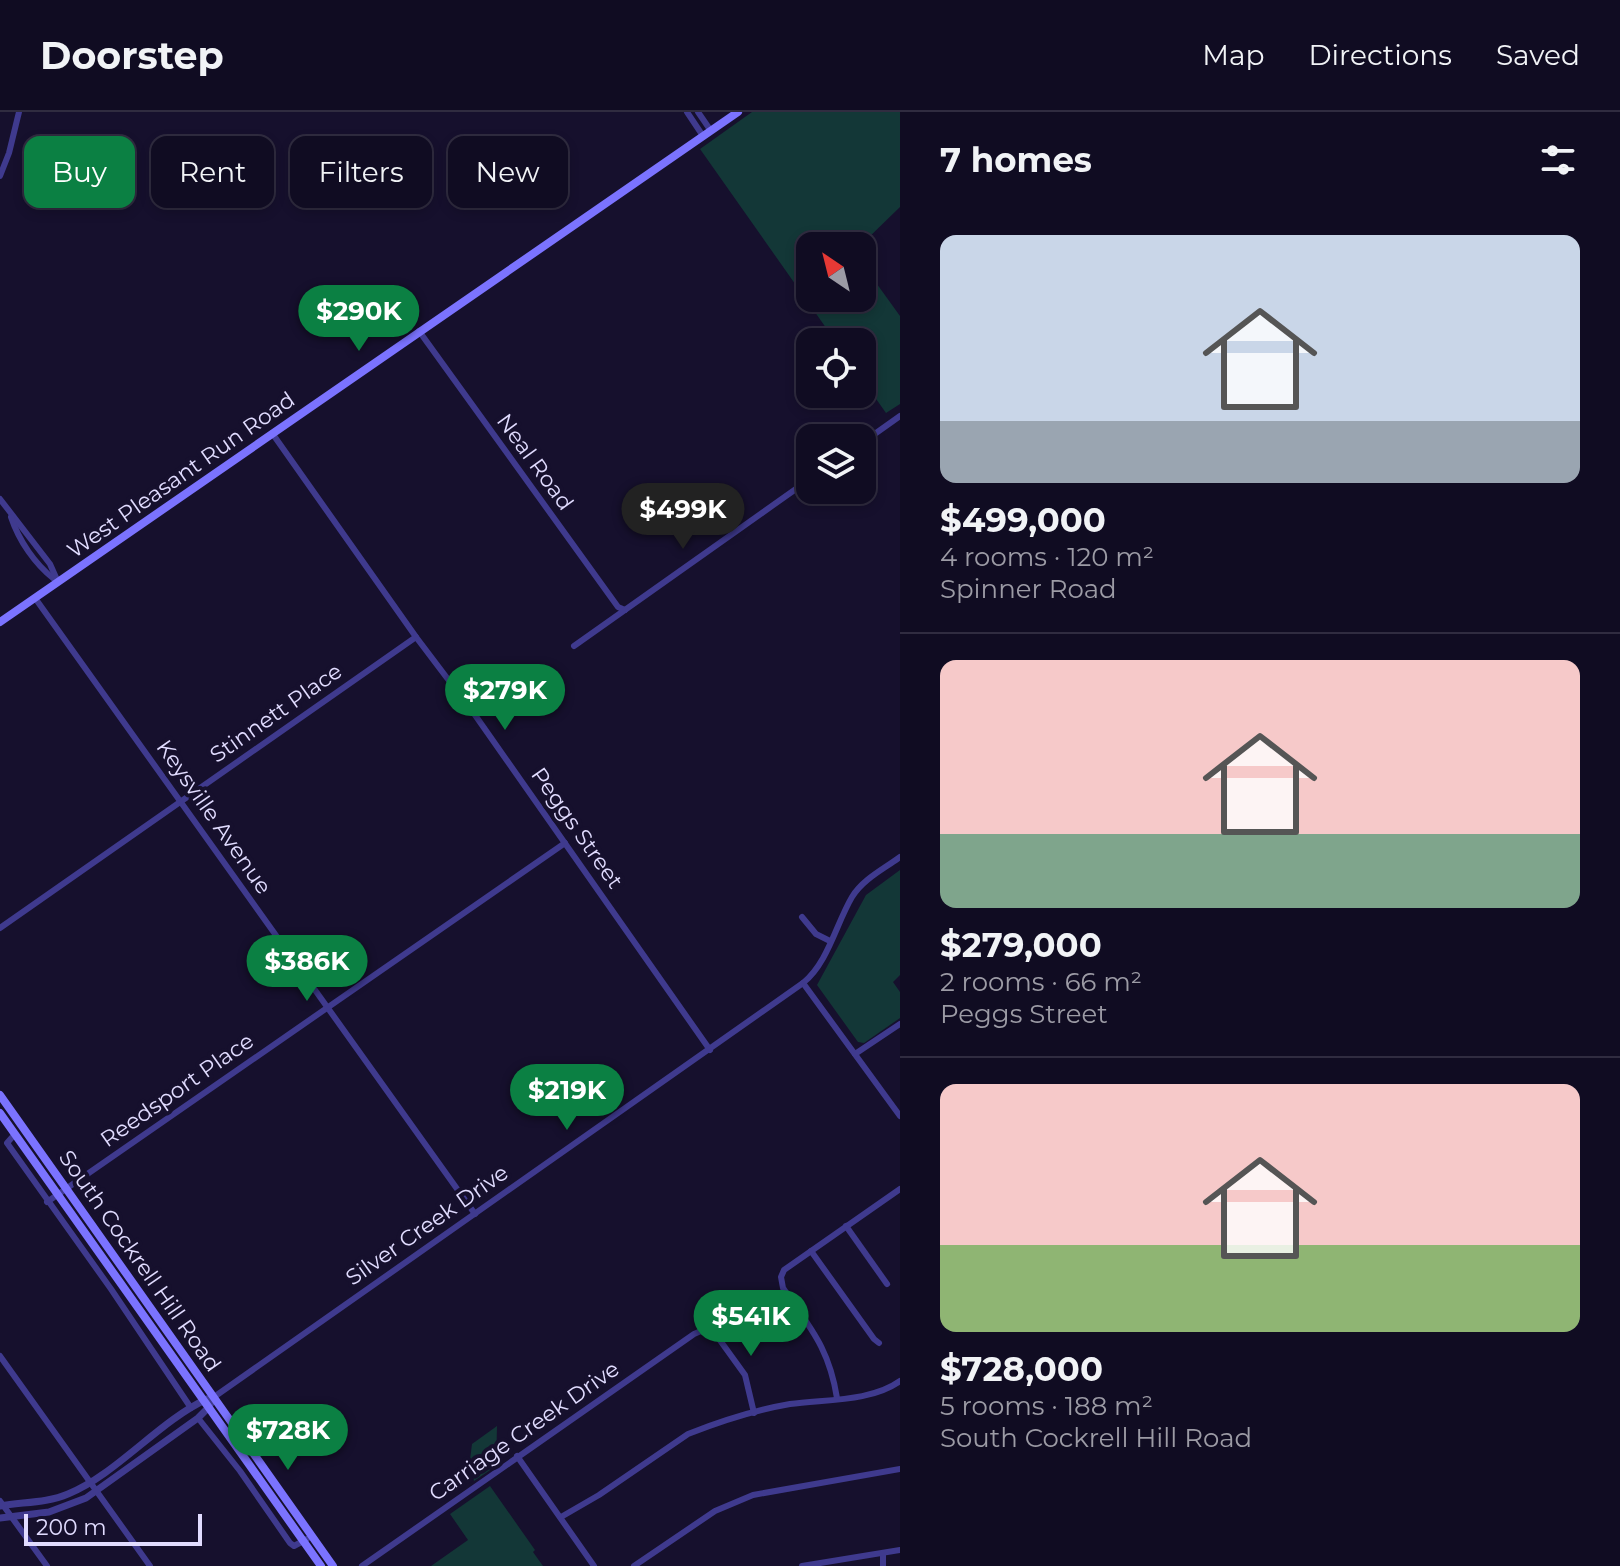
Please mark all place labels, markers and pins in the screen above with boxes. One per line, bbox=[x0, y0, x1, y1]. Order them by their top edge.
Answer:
pin: $290K bbox=[303, 285, 415, 353]
pin: $499K bbox=[627, 483, 739, 551]
pin: $279K bbox=[449, 664, 561, 732]
pin: $386K bbox=[251, 935, 363, 1003]
pin: $219K bbox=[511, 1064, 623, 1132]
pin: $541K bbox=[695, 1290, 807, 1358]
pin: $728K bbox=[232, 1404, 344, 1472]

